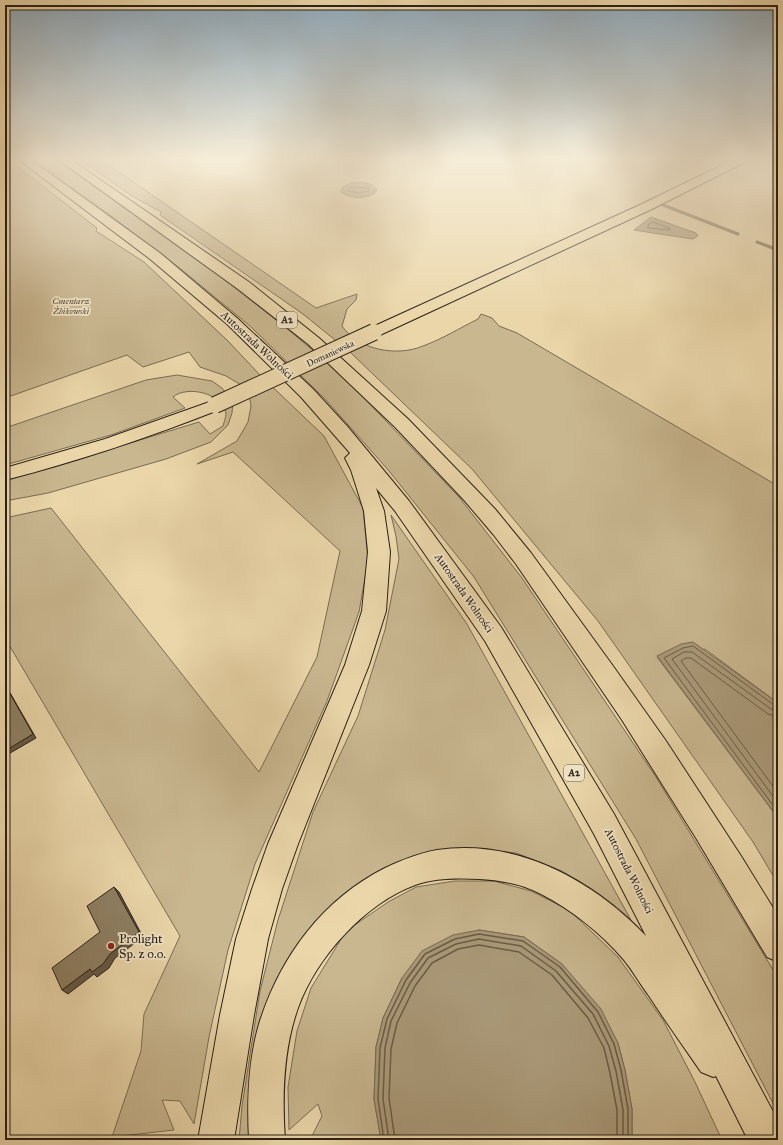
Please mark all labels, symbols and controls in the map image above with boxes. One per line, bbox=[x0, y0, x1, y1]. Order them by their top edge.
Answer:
park label: Cmentarz Żbikowski bbox=[52, 295, 90, 316]
street label: Autostrada Wolności bbox=[218, 308, 296, 382]
road number: A2 bbox=[277, 312, 297, 328]
street label: Domaniewska bbox=[304, 337, 356, 369]
street label: Autostrada Wolności bbox=[431, 550, 496, 635]
road number: A2 bbox=[564, 765, 584, 781]
street label: Autostrada Wolności bbox=[601, 825, 656, 916]
place label: Prolight Sp. z o.o. bbox=[119, 931, 166, 962]
marker: Prolight Sp. z o.o. bbox=[106, 941, 116, 951]

